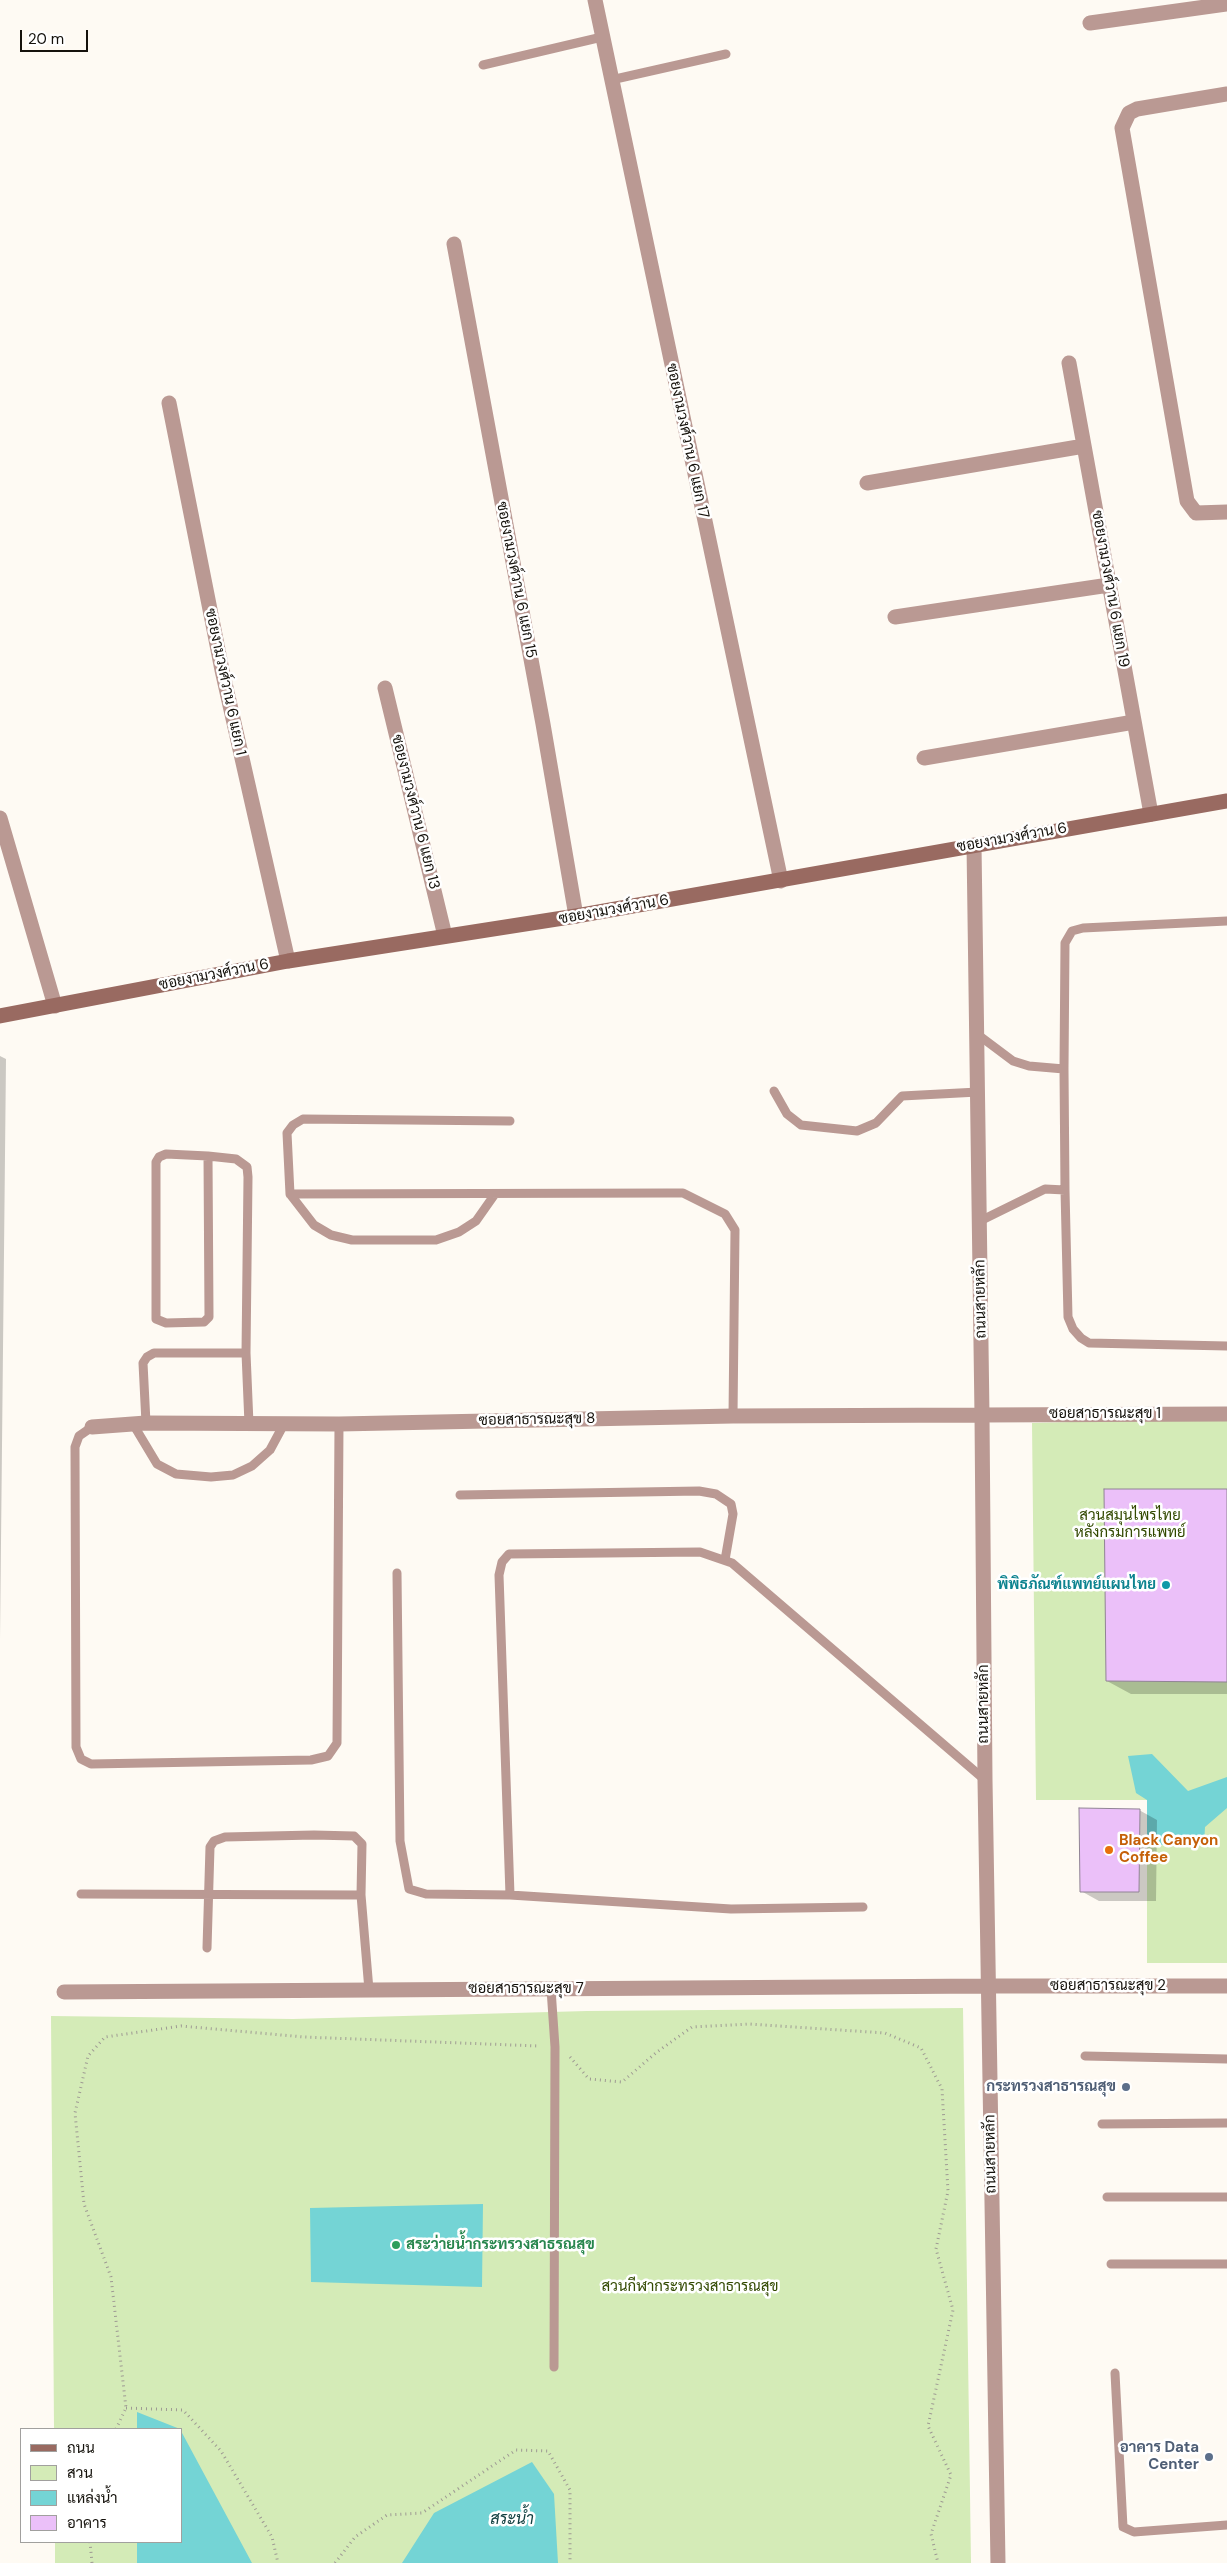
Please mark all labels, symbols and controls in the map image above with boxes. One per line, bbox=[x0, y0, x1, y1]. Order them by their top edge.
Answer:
scale bar bbox=[22, 20, 90, 52]
text: 20 m bbox=[28, 29, 64, 49]
street label: ซอยงามวงศ์วาน 6 แยก 17 bbox=[662, 362, 712, 520]
street label: ซอยงามวงศ์วาน 6 แยก 15 bbox=[492, 500, 540, 660]
street label: ซอยงามวงศ์วาน 6 แยก 19 bbox=[1087, 509, 1133, 669]
street label: ซอยงามวงศ์วาน 6 แยก 1 bbox=[201, 607, 249, 757]
street label: ซอยงามวงศ์วาน 6 แยก 13 bbox=[387, 733, 443, 891]
street label: ซอยงามวงศ์วาน 6 bbox=[956, 819, 1068, 857]
street label: ซอยงามวงศ์วาน 6 bbox=[558, 891, 670, 929]
street label: ซอยงามวงศ์วาน 6 bbox=[158, 956, 270, 994]
street label: ถนนสายหลัก bbox=[971, 1259, 991, 1339]
street label: ซอยสาธารณะสุข 1 bbox=[1049, 1405, 1161, 1423]
street label: ซอยสาธารณะสุข 8 bbox=[479, 1410, 595, 1430]
park label: สวนสมุนไพรไทย หลังกรมการแพทย์ bbox=[1074, 1507, 1186, 1542]
place label: พิพิธภัณฑ์แพทย์แผนไทย bbox=[997, 1576, 1156, 1594]
marker: พิพิธภัณฑ์แพทย์แผนไทย bbox=[1160, 1579, 1172, 1591]
street label: ถนนสายหลัก bbox=[975, 1664, 993, 1744]
place label: Black Canyon Coffee bbox=[1119, 1832, 1218, 1867]
marker: Black Canyon Coffee bbox=[1103, 1844, 1115, 1856]
street label: ซอยสาธารณะสุข 2 bbox=[1050, 1977, 1166, 1995]
street label: ซอยสาธารณะสุข 7 bbox=[468, 1980, 584, 1998]
place label: กระทรวงสาธารณสุข bbox=[986, 2078, 1116, 2096]
marker: กระทรวงสาธารณสุข bbox=[1120, 2081, 1132, 2093]
street label: ถนนสายหลัก bbox=[981, 2114, 1001, 2194]
place label: สระว่ายน้ำกระทรวงสาธรณสุข bbox=[406, 2236, 595, 2254]
marker: สระว่ายน้ำกระทรวงสาธรณสุข bbox=[390, 2239, 402, 2251]
park label: สวนกีฬากระทรวงสาธารณสุข bbox=[602, 2278, 778, 2296]
legend bbox=[20, 2428, 182, 2543]
text: ถนน bbox=[67, 2438, 95, 2458]
place label: อาคาร Data Center bbox=[1120, 2439, 1199, 2474]
marker: อาคาร Data Center bbox=[1203, 2451, 1215, 2463]
text: สวน bbox=[67, 2463, 93, 2483]
text: แหล่งน้ำ bbox=[67, 2488, 118, 2508]
water label: สระน้ำ bbox=[490, 2510, 534, 2530]
text: อาคาร bbox=[67, 2513, 107, 2533]

